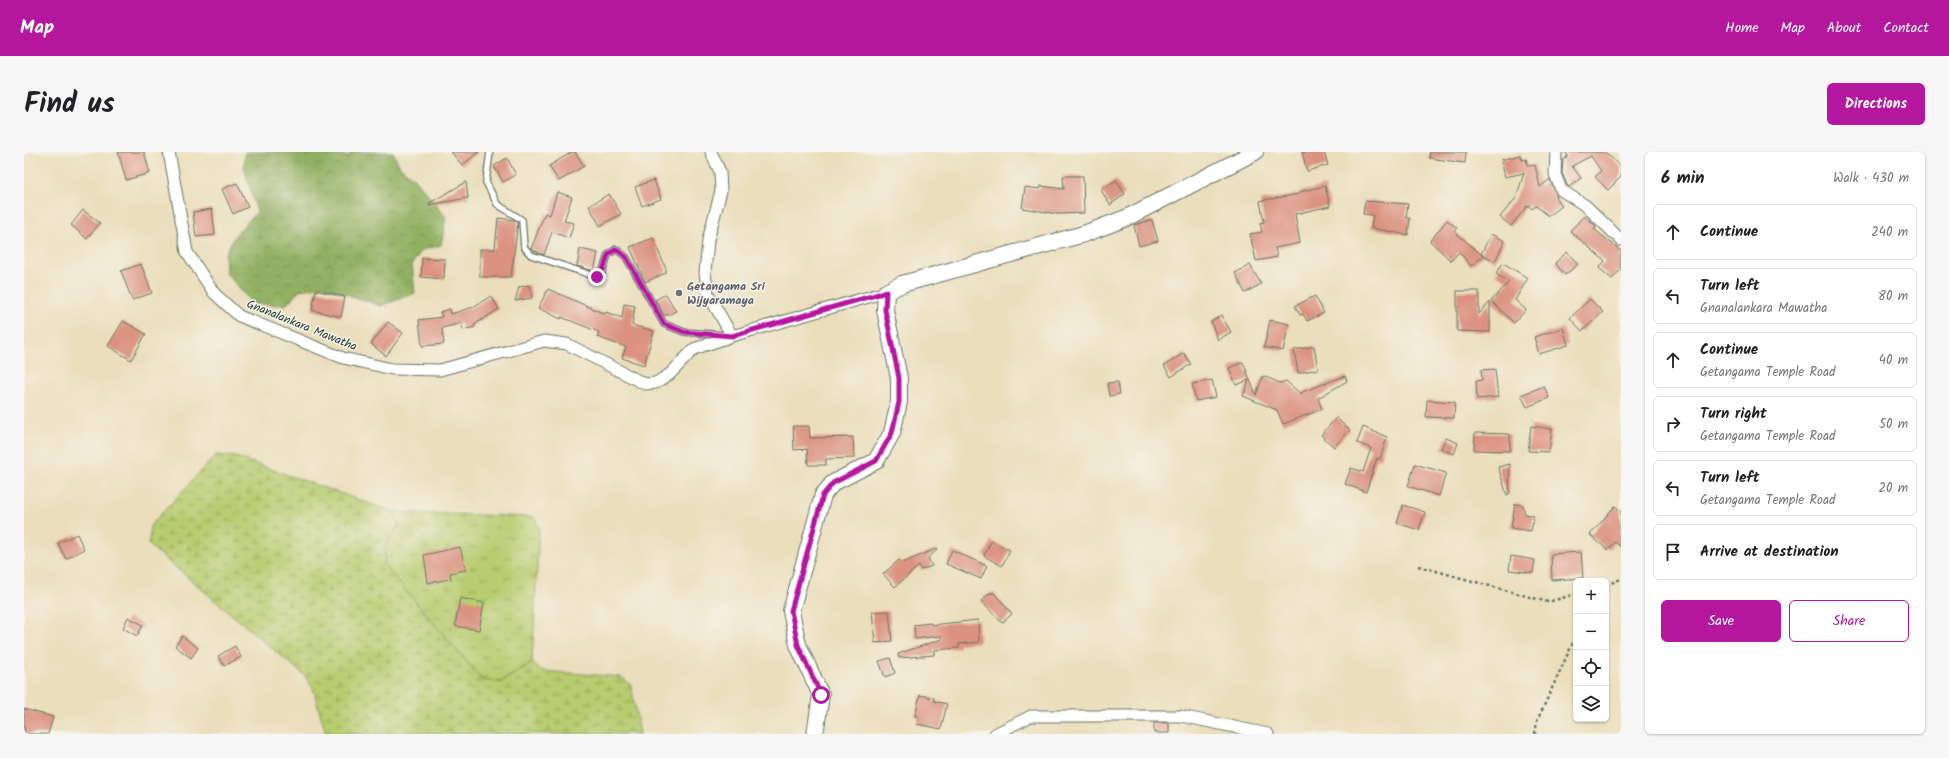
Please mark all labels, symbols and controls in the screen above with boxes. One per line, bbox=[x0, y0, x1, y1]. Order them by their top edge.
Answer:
text: Map bbox=[20, 13, 54, 43]
text: Home bbox=[1725, 17, 1759, 39]
text: Map bbox=[1781, 17, 1805, 39]
text: About bbox=[1827, 17, 1861, 39]
text: Contact bbox=[1883, 17, 1929, 39]
text: Find us bbox=[24, 82, 115, 127]
button: Directions bbox=[1827, 83, 1925, 125]
text: 6 min bbox=[1661, 165, 1705, 192]
text: Walk · 430 m bbox=[1833, 168, 1909, 189]
text: Continue bbox=[1700, 220, 1758, 244]
icon: ahead bbox=[1662, 221, 1684, 243]
text: 240 m bbox=[1871, 222, 1908, 243]
route end bbox=[588, 268, 606, 286]
text: Turn left bbox=[1700, 274, 1760, 298]
place label: Getangama Sri Wijyaramaya bbox=[687, 277, 766, 310]
icon: left bbox=[1662, 285, 1684, 307]
text: 80 m bbox=[1878, 286, 1908, 307]
marker: Getangama Sri Wijyaramaya bbox=[674, 288, 684, 298]
street label: Gnanalankara Mawatha bbox=[244, 295, 360, 356]
text: Gnanalankara Mawatha bbox=[1700, 298, 1827, 319]
text: Continue bbox=[1700, 338, 1758, 362]
icon: ahead bbox=[1662, 349, 1684, 371]
text: 40 m bbox=[1879, 350, 1908, 371]
text: Getangama Temple Road bbox=[1700, 362, 1835, 383]
text: Turn right bbox=[1700, 402, 1767, 426]
icon: right bbox=[1662, 413, 1684, 435]
text: 50 m bbox=[1879, 414, 1908, 435]
text: Getangama Temple Road bbox=[1700, 426, 1835, 447]
text: Turn left bbox=[1700, 466, 1760, 490]
icon: left bbox=[1662, 477, 1684, 499]
text: 20 m bbox=[1878, 478, 1908, 499]
text: Getangama Temple Road bbox=[1700, 490, 1835, 511]
text: Arrive at destination bbox=[1700, 540, 1839, 564]
icon: arrive bbox=[1662, 541, 1684, 563]
map controls bbox=[1573, 578, 1609, 722]
button: + bbox=[1573, 578, 1609, 614]
button: Save bbox=[1661, 600, 1781, 642]
button: Share bbox=[1789, 600, 1909, 642]
button: − bbox=[1573, 614, 1609, 650]
button: locate bbox=[1573, 650, 1609, 686]
route start bbox=[812, 686, 830, 704]
button: layers bbox=[1573, 686, 1609, 722]

